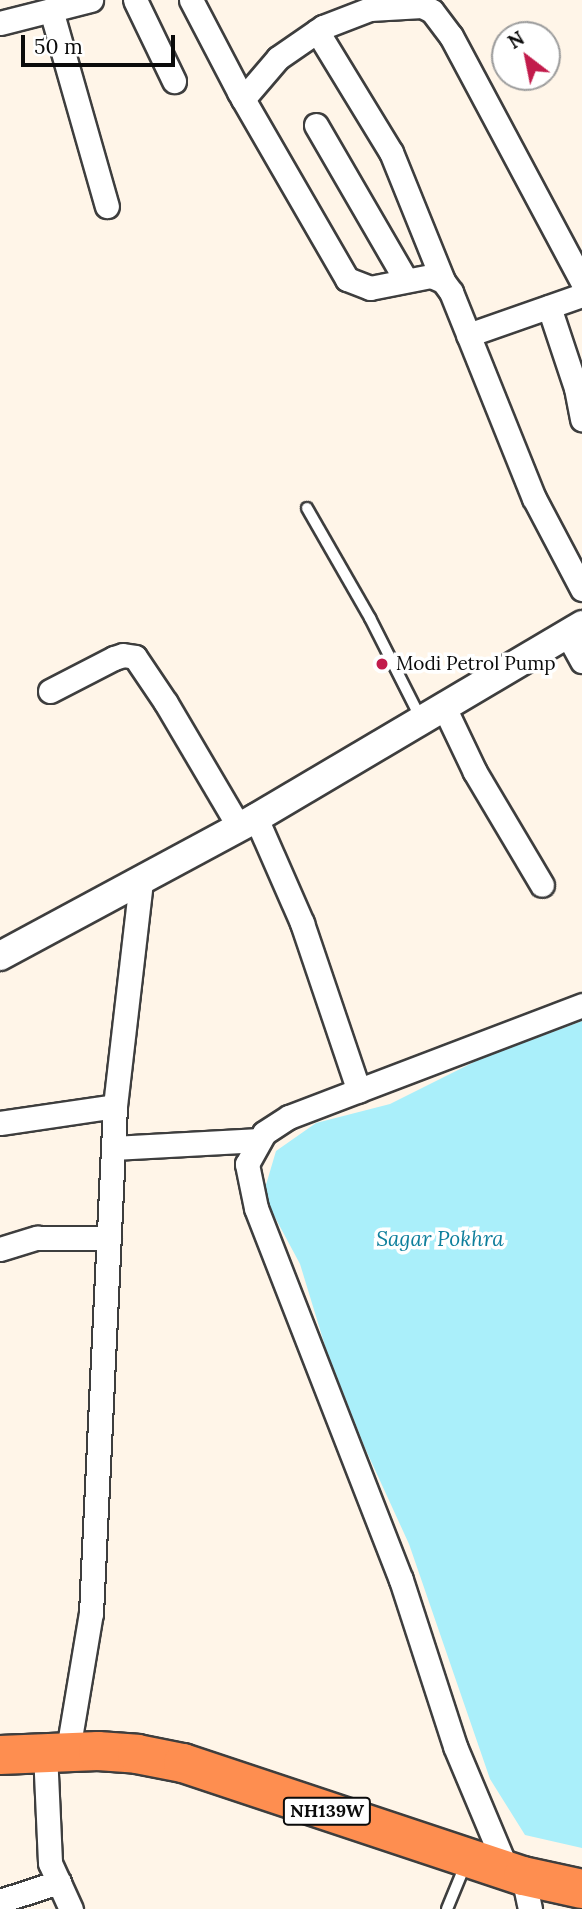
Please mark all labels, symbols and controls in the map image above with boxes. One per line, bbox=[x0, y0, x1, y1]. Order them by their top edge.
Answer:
scale bar bbox=[24, 21, 178, 65]
north arrow bbox=[491, 21, 561, 91]
text: N bbox=[503, 26, 529, 54]
text: 50 m bbox=[34, 33, 83, 60]
place label: Modi Petrol Pump bbox=[396, 653, 556, 675]
marker: Modi Petrol Pump bbox=[374, 656, 390, 672]
water label: Sagar Pokhra bbox=[376, 1226, 504, 1252]
road number: NH139W bbox=[282, 1797, 372, 1826]

